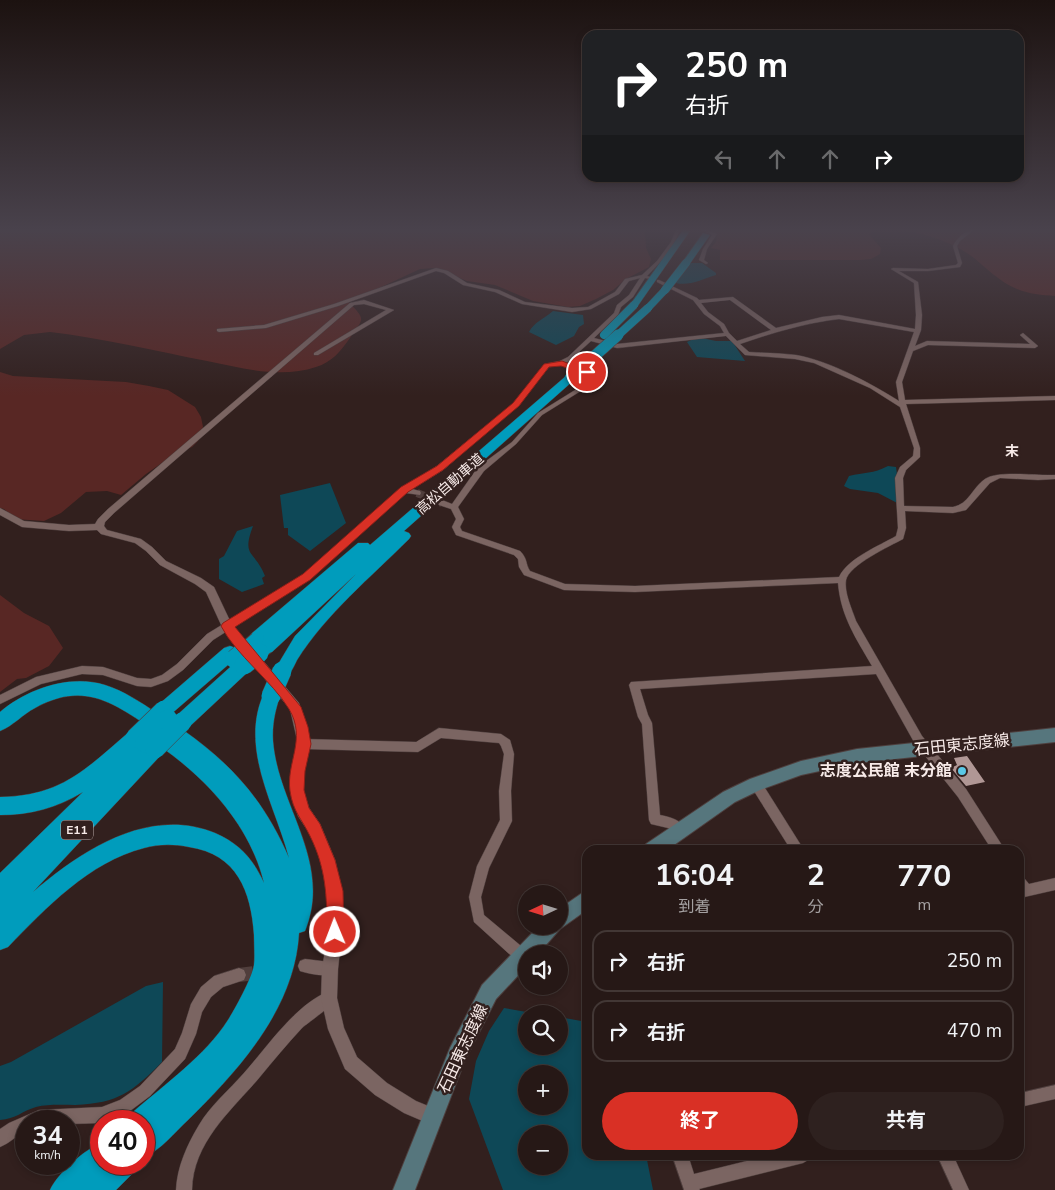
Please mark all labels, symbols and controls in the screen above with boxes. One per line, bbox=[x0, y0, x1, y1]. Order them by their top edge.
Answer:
text: 250 m bbox=[685, 42, 788, 89]
icon: right bbox=[602, 50, 667, 115]
text: 右折 bbox=[685, 91, 729, 121]
icon: left bbox=[710, 145, 738, 173]
icon: ahead bbox=[763, 145, 791, 173]
icon: ahead bbox=[816, 145, 844, 173]
icon: right bbox=[869, 145, 897, 173]
pin bbox=[566, 351, 608, 393]
icon: arrive bbox=[573, 358, 601, 386]
district label: 末 bbox=[1005, 442, 1019, 461]
street label: 高松自動車道 bbox=[412, 449, 488, 519]
street label: 石田東志度線 bbox=[913, 729, 1011, 761]
place label: 志度公民館 末分館 bbox=[820, 760, 952, 782]
marker: 志度公民館 末分館 bbox=[956, 765, 968, 777]
road number: E11 bbox=[61, 820, 93, 840]
text: 16:04 bbox=[655, 855, 734, 896]
text: 2 bbox=[807, 855, 825, 896]
text: 770 bbox=[897, 856, 951, 897]
north arrow bbox=[518, 885, 568, 935]
map controls bbox=[518, 885, 568, 1175]
text: m bbox=[917, 894, 931, 916]
text: 到着 bbox=[678, 896, 710, 918]
text: 分 bbox=[808, 896, 824, 918]
position arrow bbox=[308, 905, 360, 957]
button: sound bbox=[518, 945, 568, 995]
icon: right bbox=[604, 947, 632, 975]
text: 250 m bbox=[947, 948, 1002, 974]
text: 右折 bbox=[647, 950, 685, 976]
street label: 石田東志度線 bbox=[433, 1001, 493, 1097]
button: search bbox=[518, 1005, 568, 1055]
icon: right bbox=[604, 1017, 632, 1045]
text: 470 m bbox=[947, 1018, 1002, 1044]
text: 右折 bbox=[647, 1020, 685, 1046]
button: + bbox=[518, 1065, 568, 1115]
button: 終了 bbox=[602, 1092, 798, 1150]
button: 共有 bbox=[808, 1092, 1004, 1150]
speed limit sign: 40 bbox=[90, 1110, 155, 1175]
text: 34 bbox=[32, 1119, 63, 1153]
button: − bbox=[518, 1125, 568, 1175]
text: km/h bbox=[34, 1147, 61, 1163]

